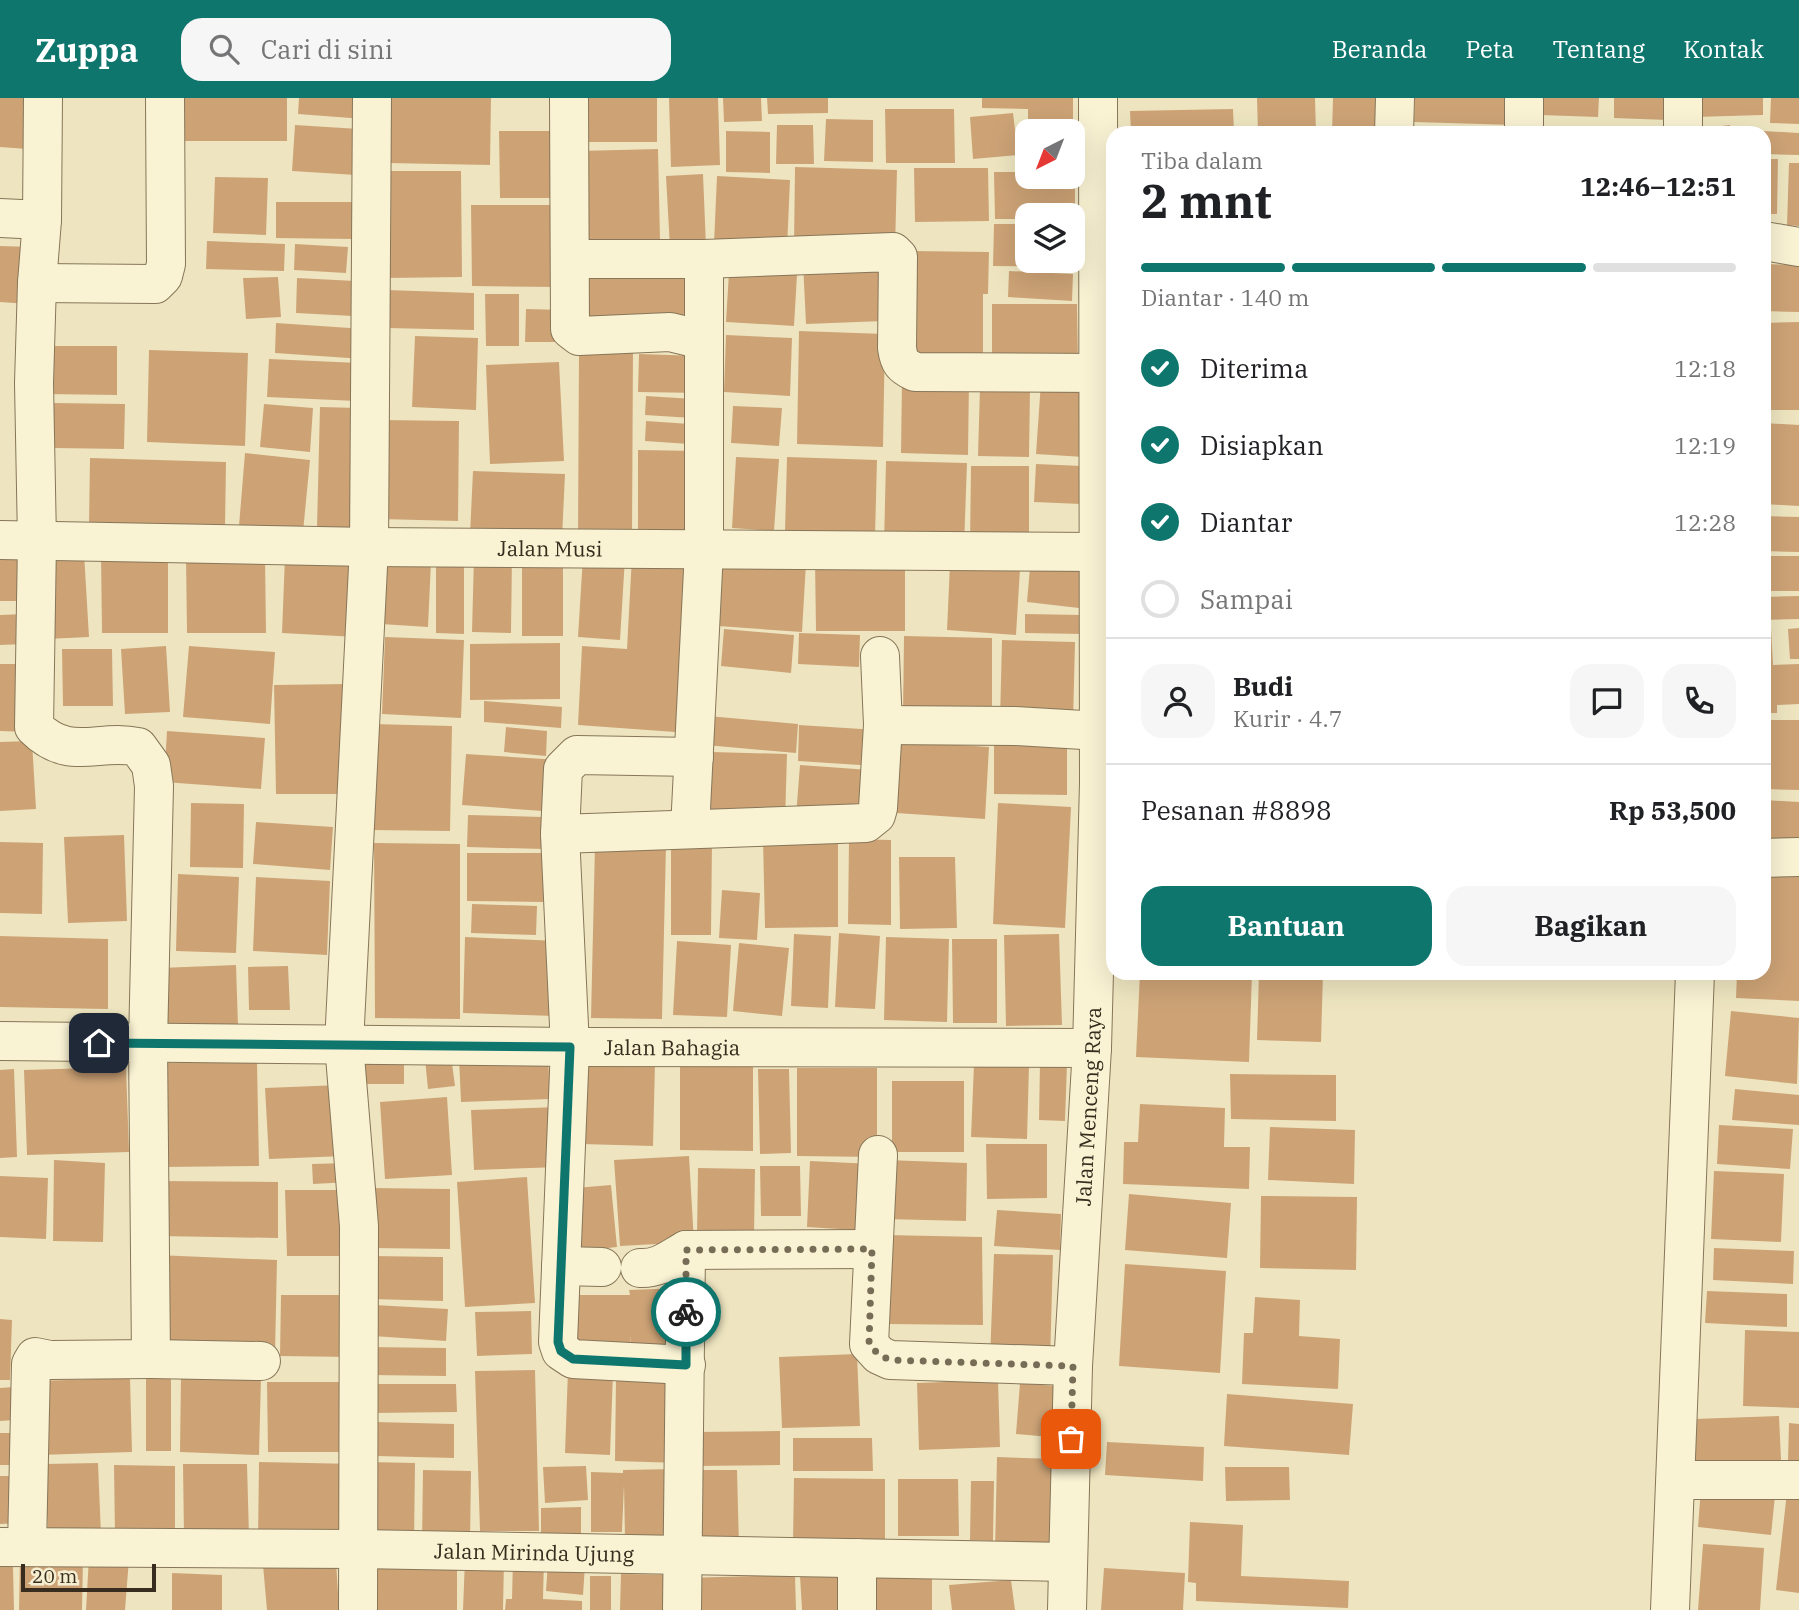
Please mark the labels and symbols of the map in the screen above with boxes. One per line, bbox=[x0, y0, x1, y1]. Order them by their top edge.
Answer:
north arrow bbox=[1015, 119, 1085, 189]
street label: Jalan Musi bbox=[497, 534, 603, 563]
street label: Jalan Menceng Raya bbox=[1069, 1007, 1107, 1207]
pin bbox=[69, 1013, 129, 1073]
street label: Jalan Bahagia bbox=[604, 1033, 740, 1061]
courier bbox=[651, 1277, 721, 1347]
pin bbox=[1041, 1409, 1101, 1469]
street label: Jalan Mirinda Ujung bbox=[434, 1536, 635, 1568]
scale bar bbox=[21, 1561, 156, 1593]

